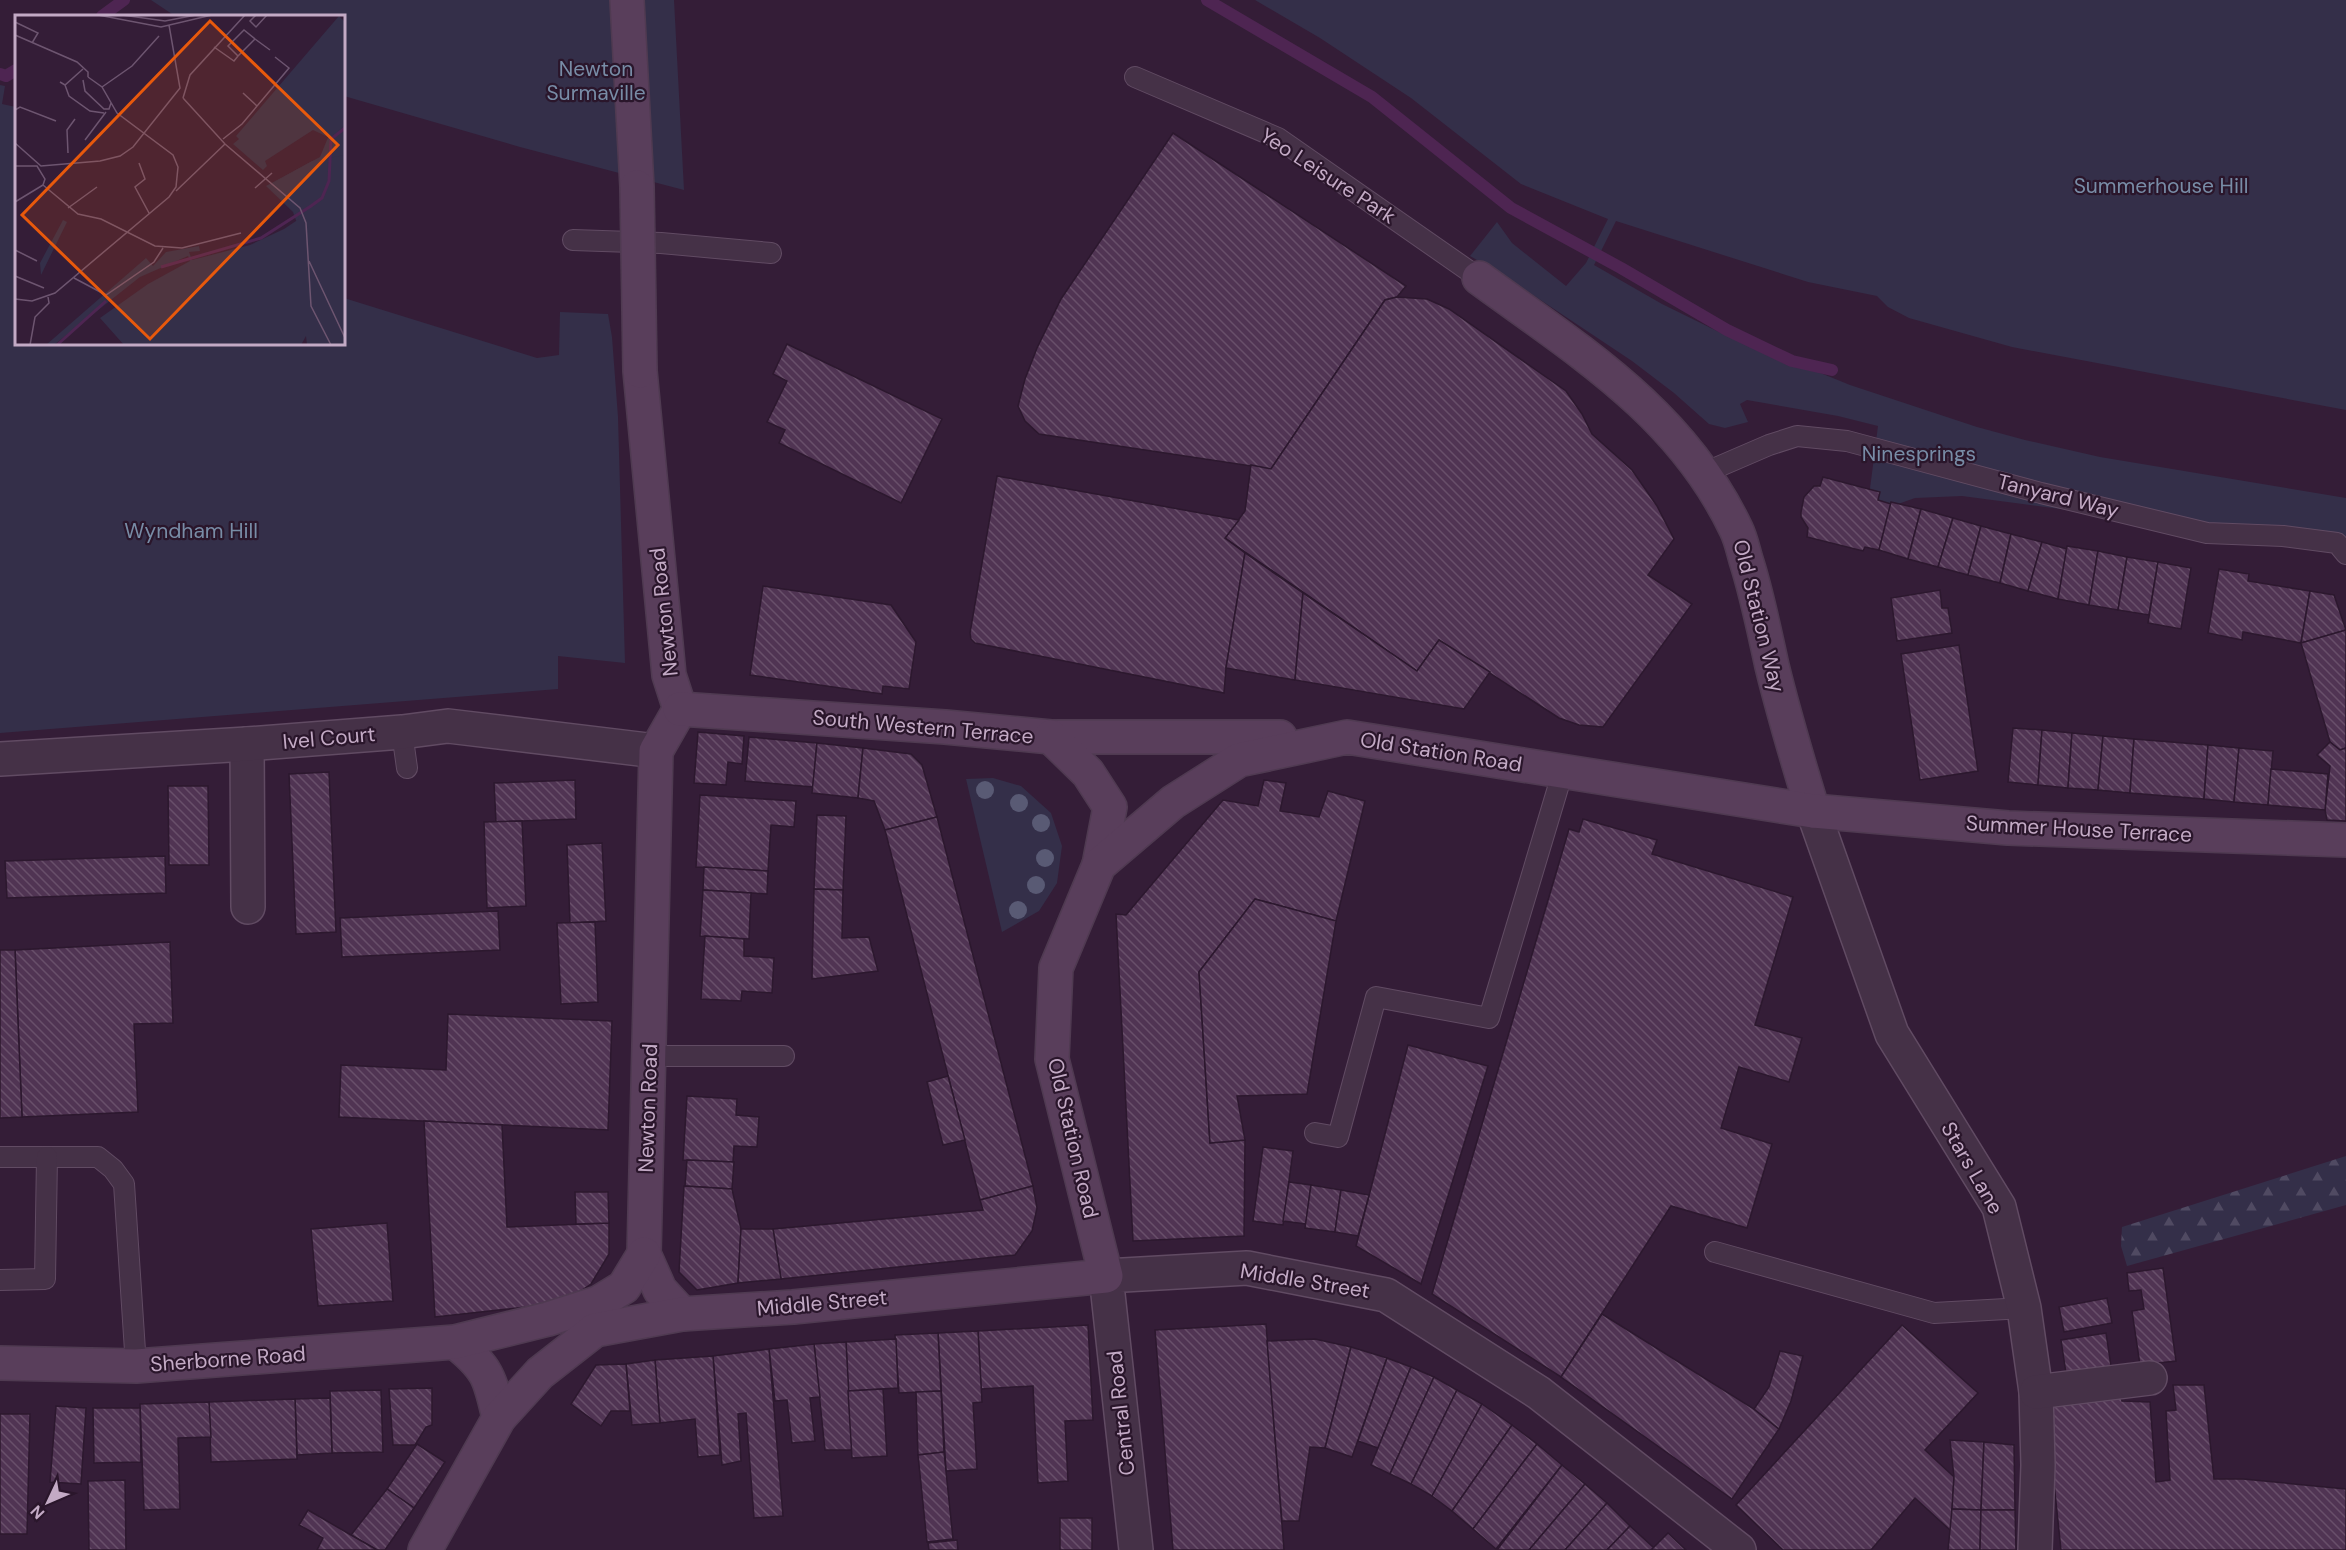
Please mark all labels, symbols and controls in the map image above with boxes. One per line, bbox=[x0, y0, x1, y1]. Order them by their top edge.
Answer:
inset map bbox=[15, 15, 345, 345]
park label: Newton Surmaville bbox=[546, 55, 646, 107]
street label: Yeo Leisure Park bbox=[1255, 122, 1402, 231]
park label: Summerhouse Hill bbox=[2074, 172, 2248, 200]
park label: Ninesprings bbox=[1862, 440, 1976, 468]
street label: Tanyard Way bbox=[1994, 467, 2122, 525]
park label: Wyndham Hill bbox=[124, 517, 258, 545]
street label: Old Station Way bbox=[1726, 537, 1792, 696]
street label: Newton Road bbox=[643, 546, 685, 678]
street label: South Western Terrace bbox=[811, 703, 1035, 751]
street label: Ivel Court bbox=[281, 720, 377, 756]
street label: Old Station Road bbox=[1358, 725, 1524, 779]
street label: Summer House Terrace bbox=[1965, 809, 2193, 849]
street label: Newton Road bbox=[632, 1043, 664, 1173]
street label: Old Station Road bbox=[1041, 1055, 1105, 1221]
street label: Stars Lane bbox=[1934, 1117, 2010, 1219]
street label: Middle Street bbox=[1238, 1257, 1372, 1305]
street label: Middle Street bbox=[756, 1283, 888, 1323]
street label: Sherborne Road bbox=[149, 1340, 307, 1378]
street label: Central Road bbox=[1101, 1349, 1141, 1477]
north arrow bbox=[18, 1472, 78, 1532]
text: N bbox=[26, 1501, 49, 1524]

